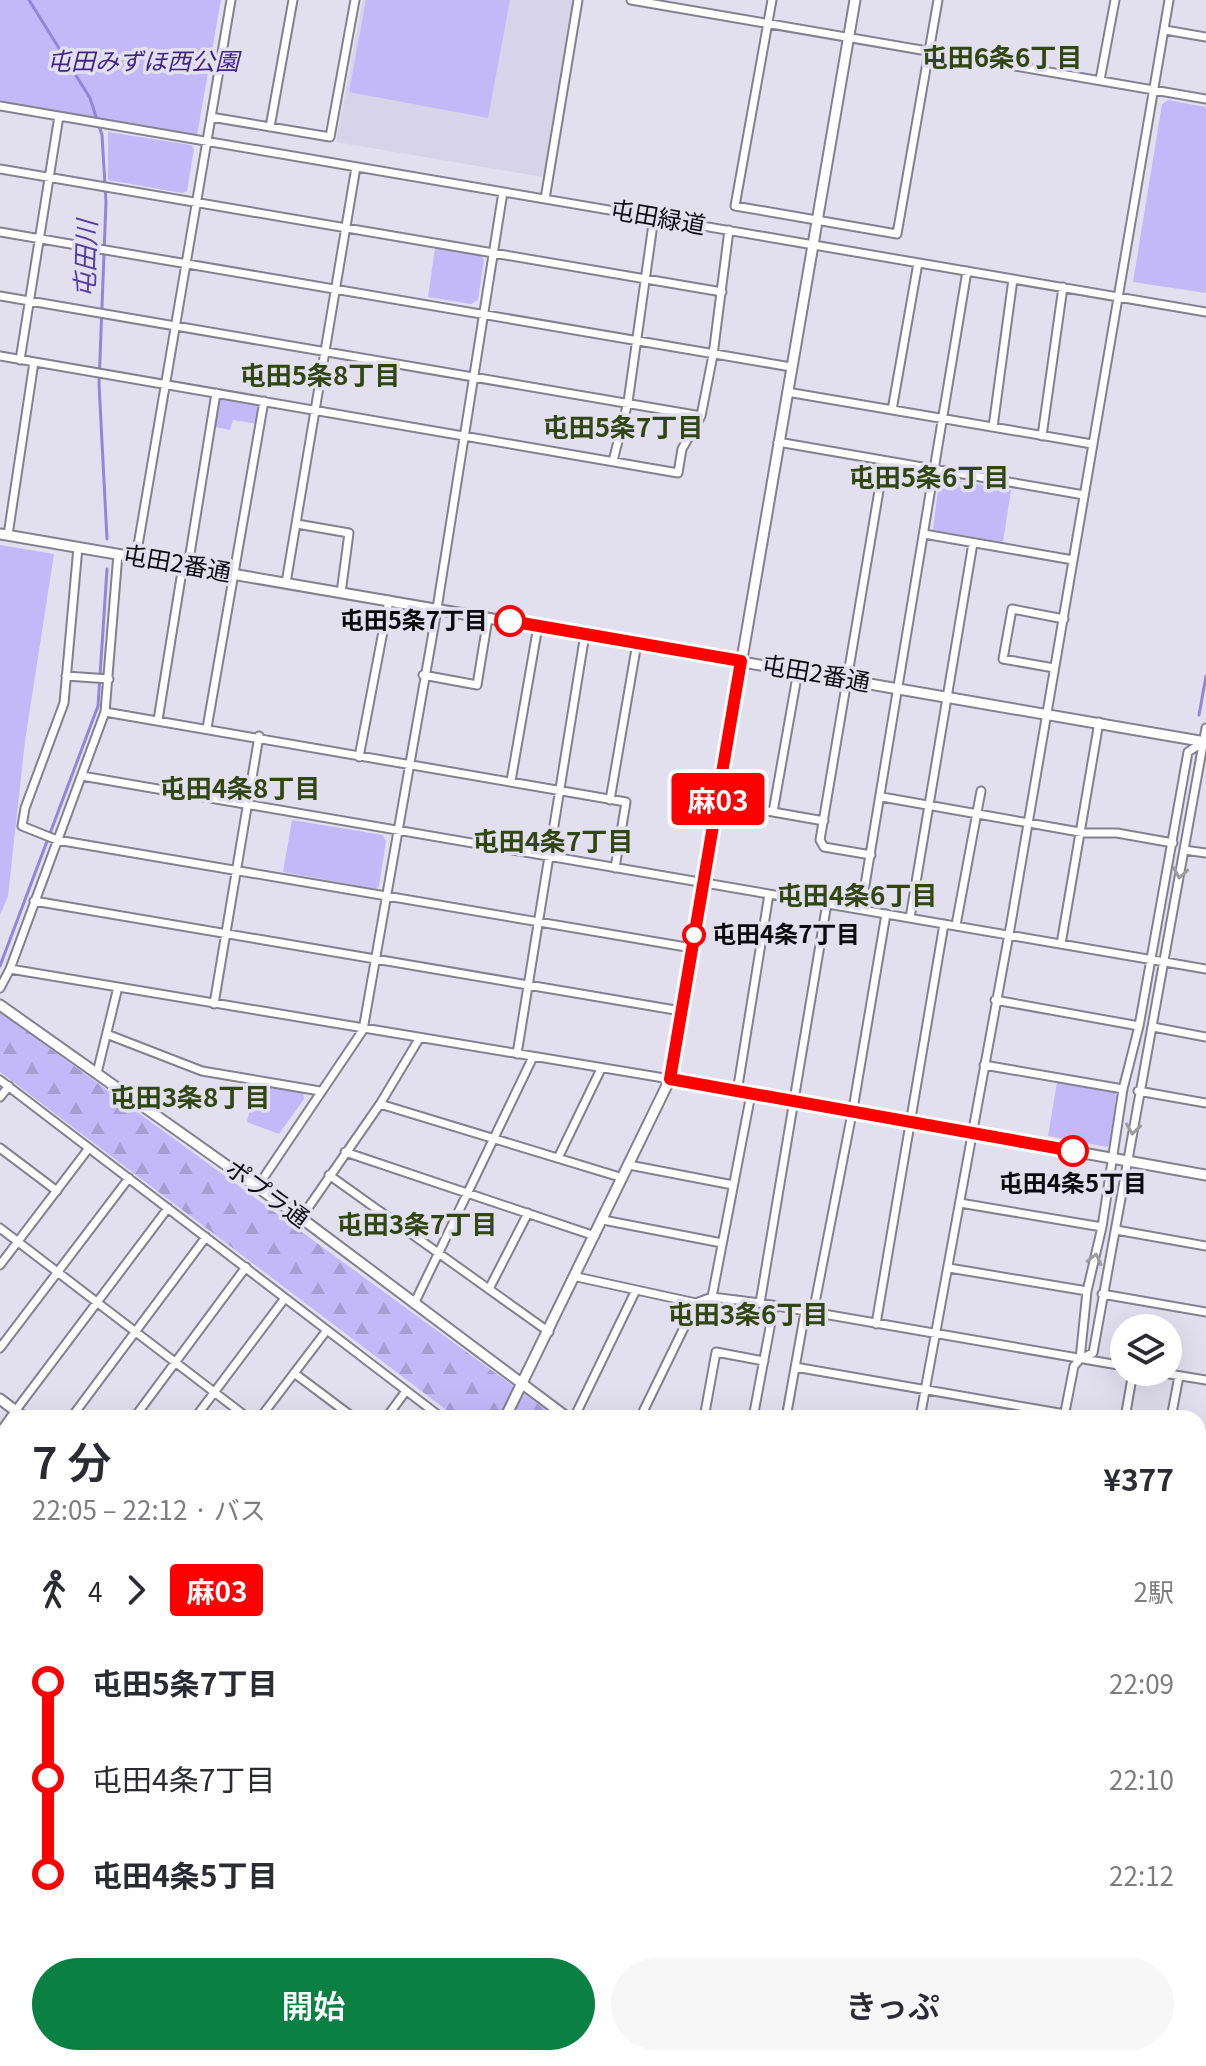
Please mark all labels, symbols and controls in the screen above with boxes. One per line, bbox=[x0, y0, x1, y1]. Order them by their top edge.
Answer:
district label: 屯田6条6丁目 bbox=[922, 37, 1082, 74]
park label: 屯田みずほ西公園 bbox=[47, 42, 242, 77]
street label: 屯田緑道 bbox=[608, 190, 709, 241]
water label: 屯田川 bbox=[64, 216, 103, 299]
district label: 屯田5条8丁目 bbox=[240, 355, 400, 392]
district label: 屯田5条7丁目 bbox=[543, 407, 703, 444]
district label: 屯田5条6丁目 bbox=[849, 457, 1009, 494]
street label: 屯田2番通 bbox=[121, 535, 234, 588]
place label: 屯田5条7丁目 bbox=[340, 601, 488, 636]
marker: 屯田5条7丁目 bbox=[495, 606, 525, 636]
street label: 屯田2番通 bbox=[760, 645, 873, 698]
district label: 屯田4条8丁目 bbox=[160, 768, 320, 805]
line badge: 麻03 bbox=[672, 773, 764, 825]
text: 麻03 bbox=[687, 779, 749, 819]
district label: 屯田4条7丁目 bbox=[473, 821, 633, 858]
one-way arrow bbox=[1172, 866, 1189, 880]
district label: 屯田4条6丁目 bbox=[777, 875, 937, 912]
place label: 屯田4条7丁目 bbox=[712, 915, 860, 950]
marker: 屯田4条7丁目 bbox=[683, 924, 705, 946]
district label: 屯田3条8丁目 bbox=[110, 1077, 270, 1114]
one-way arrow bbox=[1125, 1122, 1142, 1136]
marker: 屯田4条5丁目 bbox=[1058, 1136, 1088, 1166]
street label: ポプラ通 bbox=[219, 1150, 318, 1234]
place label: 屯田4条5丁目 bbox=[999, 1164, 1147, 1199]
district label: 屯田3条7丁目 bbox=[337, 1204, 497, 1241]
one-way arrow bbox=[1086, 1252, 1103, 1266]
district label: 屯田3条6丁目 bbox=[668, 1294, 828, 1331]
map controls bbox=[1110, 1314, 1182, 1386]
button: layers bbox=[1110, 1314, 1182, 1386]
text: 7 分 bbox=[32, 1428, 111, 1492]
text: ¥377 bbox=[1103, 1456, 1174, 1500]
text: 22:05 – 22:12 · バス bbox=[32, 1490, 266, 1527]
icon: walk bbox=[32, 1568, 76, 1612]
icon: forward bbox=[114, 1568, 158, 1612]
text: 麻03 bbox=[186, 1570, 247, 1610]
text: 4 bbox=[88, 1572, 102, 1609]
text: 2駅 bbox=[1134, 1572, 1174, 1609]
text: 屯田5条7丁目 bbox=[92, 1660, 277, 1704]
text: 22:09 bbox=[1109, 1664, 1174, 1701]
text: 屯田4条7丁目 bbox=[92, 1756, 275, 1800]
text: 22:10 bbox=[1109, 1760, 1174, 1797]
text: 屯田4条5丁目 bbox=[92, 1852, 277, 1896]
text: 22:12 bbox=[1109, 1856, 1174, 1893]
button: 開始 bbox=[32, 1958, 595, 2050]
button: きっぷ bbox=[611, 1958, 1174, 2050]

